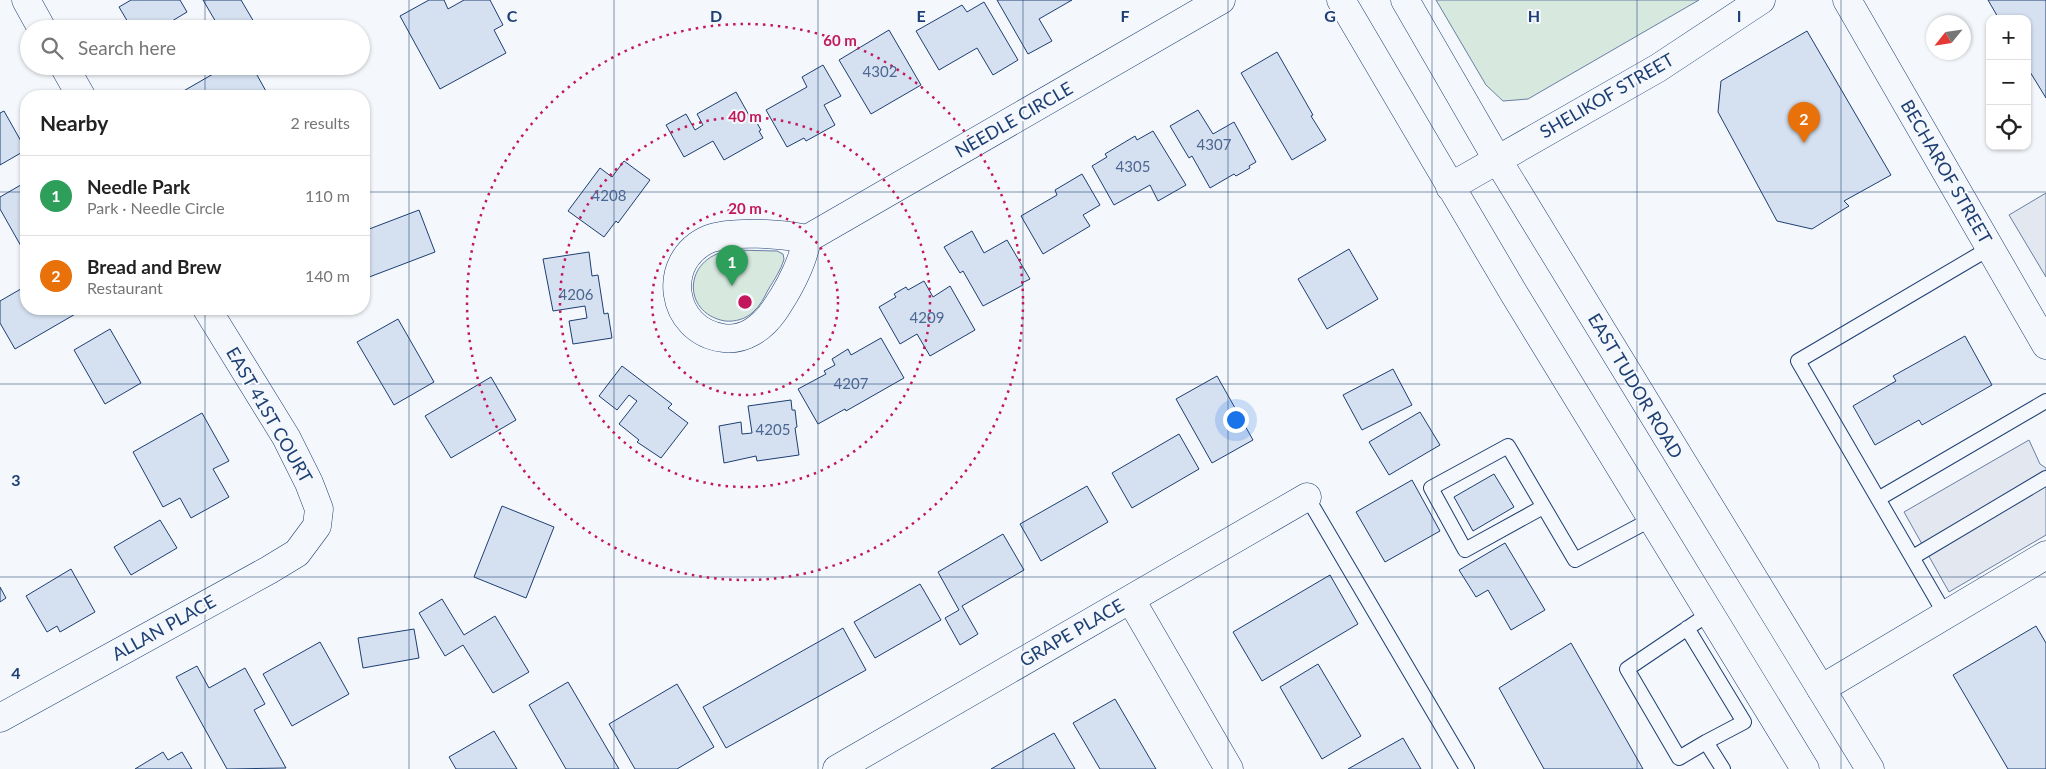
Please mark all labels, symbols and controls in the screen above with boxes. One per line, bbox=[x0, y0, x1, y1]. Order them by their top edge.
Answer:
text: C bbox=[507, 6, 518, 25]
text: D bbox=[710, 6, 722, 25]
text: E bbox=[916, 6, 926, 25]
text: F bbox=[1120, 6, 1130, 25]
text: G bbox=[1324, 6, 1336, 25]
text: H bbox=[1528, 6, 1540, 25]
text: I bbox=[1737, 6, 1741, 25]
north arrow bbox=[1926, 15, 1971, 60]
map controls bbox=[1986, 15, 2031, 150]
button: + bbox=[1986, 15, 2031, 60]
search box bbox=[20, 20, 370, 75]
text: 60 m bbox=[823, 31, 857, 49]
icon: search bbox=[38, 34, 66, 62]
text: Search here bbox=[78, 36, 176, 59]
street label: SHELIKOF STREET bbox=[1536, 48, 1678, 142]
button: − bbox=[1986, 60, 2031, 105]
house number: 4302 bbox=[863, 62, 897, 80]
street label: NEEDLE CIRCLE bbox=[951, 77, 1076, 162]
street label: BECHAROF STREET bbox=[1897, 96, 1997, 248]
pin: 2 bbox=[1788, 102, 1820, 143]
button: locate bbox=[1986, 105, 2031, 150]
text: 40 m bbox=[728, 107, 762, 125]
text: Nearby bbox=[40, 110, 108, 135]
text: 2 results bbox=[290, 113, 350, 132]
house number: 4307 bbox=[1197, 135, 1232, 153]
house number: 4305 bbox=[1116, 157, 1150, 175]
text: Needle Park bbox=[87, 175, 190, 198]
text: 1 bbox=[51, 186, 61, 205]
text: 110 m bbox=[305, 186, 350, 205]
house number: 4208 bbox=[592, 186, 626, 204]
text: Park · Needle Circle bbox=[87, 198, 225, 217]
text: 20 m bbox=[728, 199, 762, 217]
pin: 1 bbox=[716, 245, 748, 286]
text: Bread and Brew bbox=[87, 255, 222, 278]
text: 2 bbox=[51, 266, 61, 285]
text: 140 m bbox=[305, 266, 350, 285]
text: Restaurant bbox=[87, 278, 163, 297]
house number: 4206 bbox=[559, 285, 594, 303]
centre of rings bbox=[736, 293, 754, 311]
house number: 4209 bbox=[910, 308, 944, 326]
street label: EAST TUDOR ROAD bbox=[1584, 309, 1688, 462]
street label: EAST 41ST COURT bbox=[222, 343, 318, 487]
house number: 4207 bbox=[834, 374, 869, 392]
your location bbox=[1223, 407, 1249, 433]
house number: 4205 bbox=[756, 420, 790, 438]
text: 3 bbox=[11, 470, 21, 489]
street label: ALLAN PLACE bbox=[108, 589, 219, 665]
street label: GRAPE PLACE bbox=[1015, 593, 1128, 671]
text: 4 bbox=[11, 663, 21, 682]

